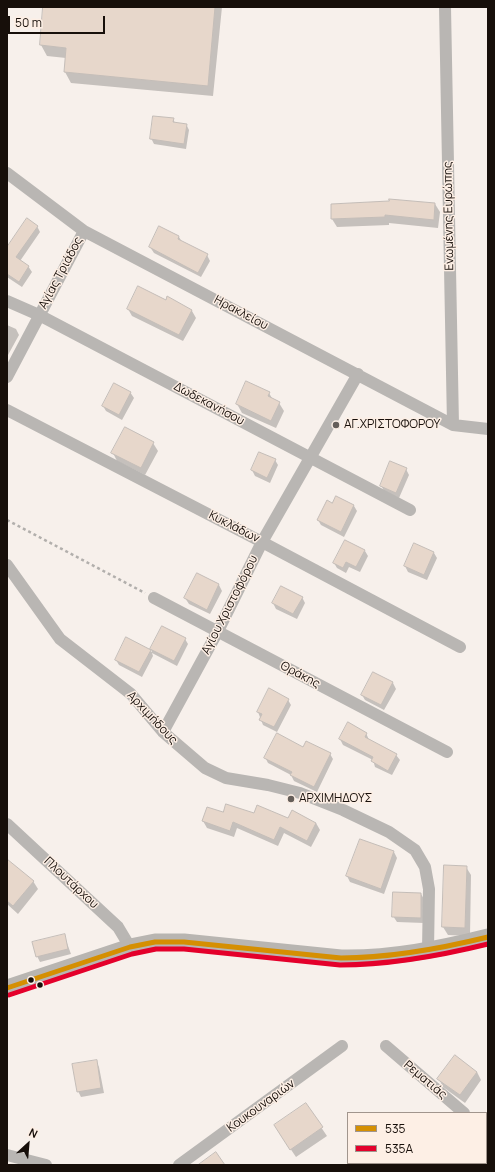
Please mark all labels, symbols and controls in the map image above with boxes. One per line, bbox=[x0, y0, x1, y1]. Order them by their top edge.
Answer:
scale bar bbox=[10, 8, 107, 34]
text: 50 m bbox=[15, 14, 42, 31]
street label: Ενωμένης Ευρώπης bbox=[441, 161, 457, 271]
street label: Αγίας Τριάδος bbox=[36, 234, 86, 312]
street label: Ηρακλείου bbox=[212, 293, 270, 333]
street label: Δωδεκανήσου bbox=[171, 379, 247, 429]
place label: ΑΓ.ΧΡΙΣΤΟΦΟΡΟΥ bbox=[344, 418, 440, 432]
marker: ΑΓ.ΧΡΙΣΤΟΦΟΡΟΥ bbox=[331, 420, 341, 430]
street label: Κυκλάδων bbox=[206, 508, 262, 546]
street label: Αγίου Χριστοφόρου bbox=[199, 553, 261, 657]
street label: Θράκης bbox=[278, 659, 322, 691]
street label: Αρχιμήδους bbox=[124, 688, 180, 748]
place label: ΑΡΧΙΜΗΔΟΥΣ bbox=[299, 792, 372, 806]
marker: ΑΡΧΙΜΗΔΟΥΣ bbox=[286, 794, 296, 804]
street label: Πλουτάρχου bbox=[41, 854, 101, 912]
unlabelled marker bbox=[26, 975, 36, 985]
unlabelled marker bbox=[35, 980, 45, 990]
street label: Ρεματιάς bbox=[400, 1058, 450, 1102]
street label: Κουκουναριών bbox=[224, 1077, 298, 1135]
legend bbox=[347, 1112, 487, 1164]
text: 535 bbox=[385, 1120, 406, 1137]
north arrow bbox=[8, 1124, 48, 1164]
text: N bbox=[27, 1124, 40, 1141]
text: 535A bbox=[385, 1140, 413, 1157]

